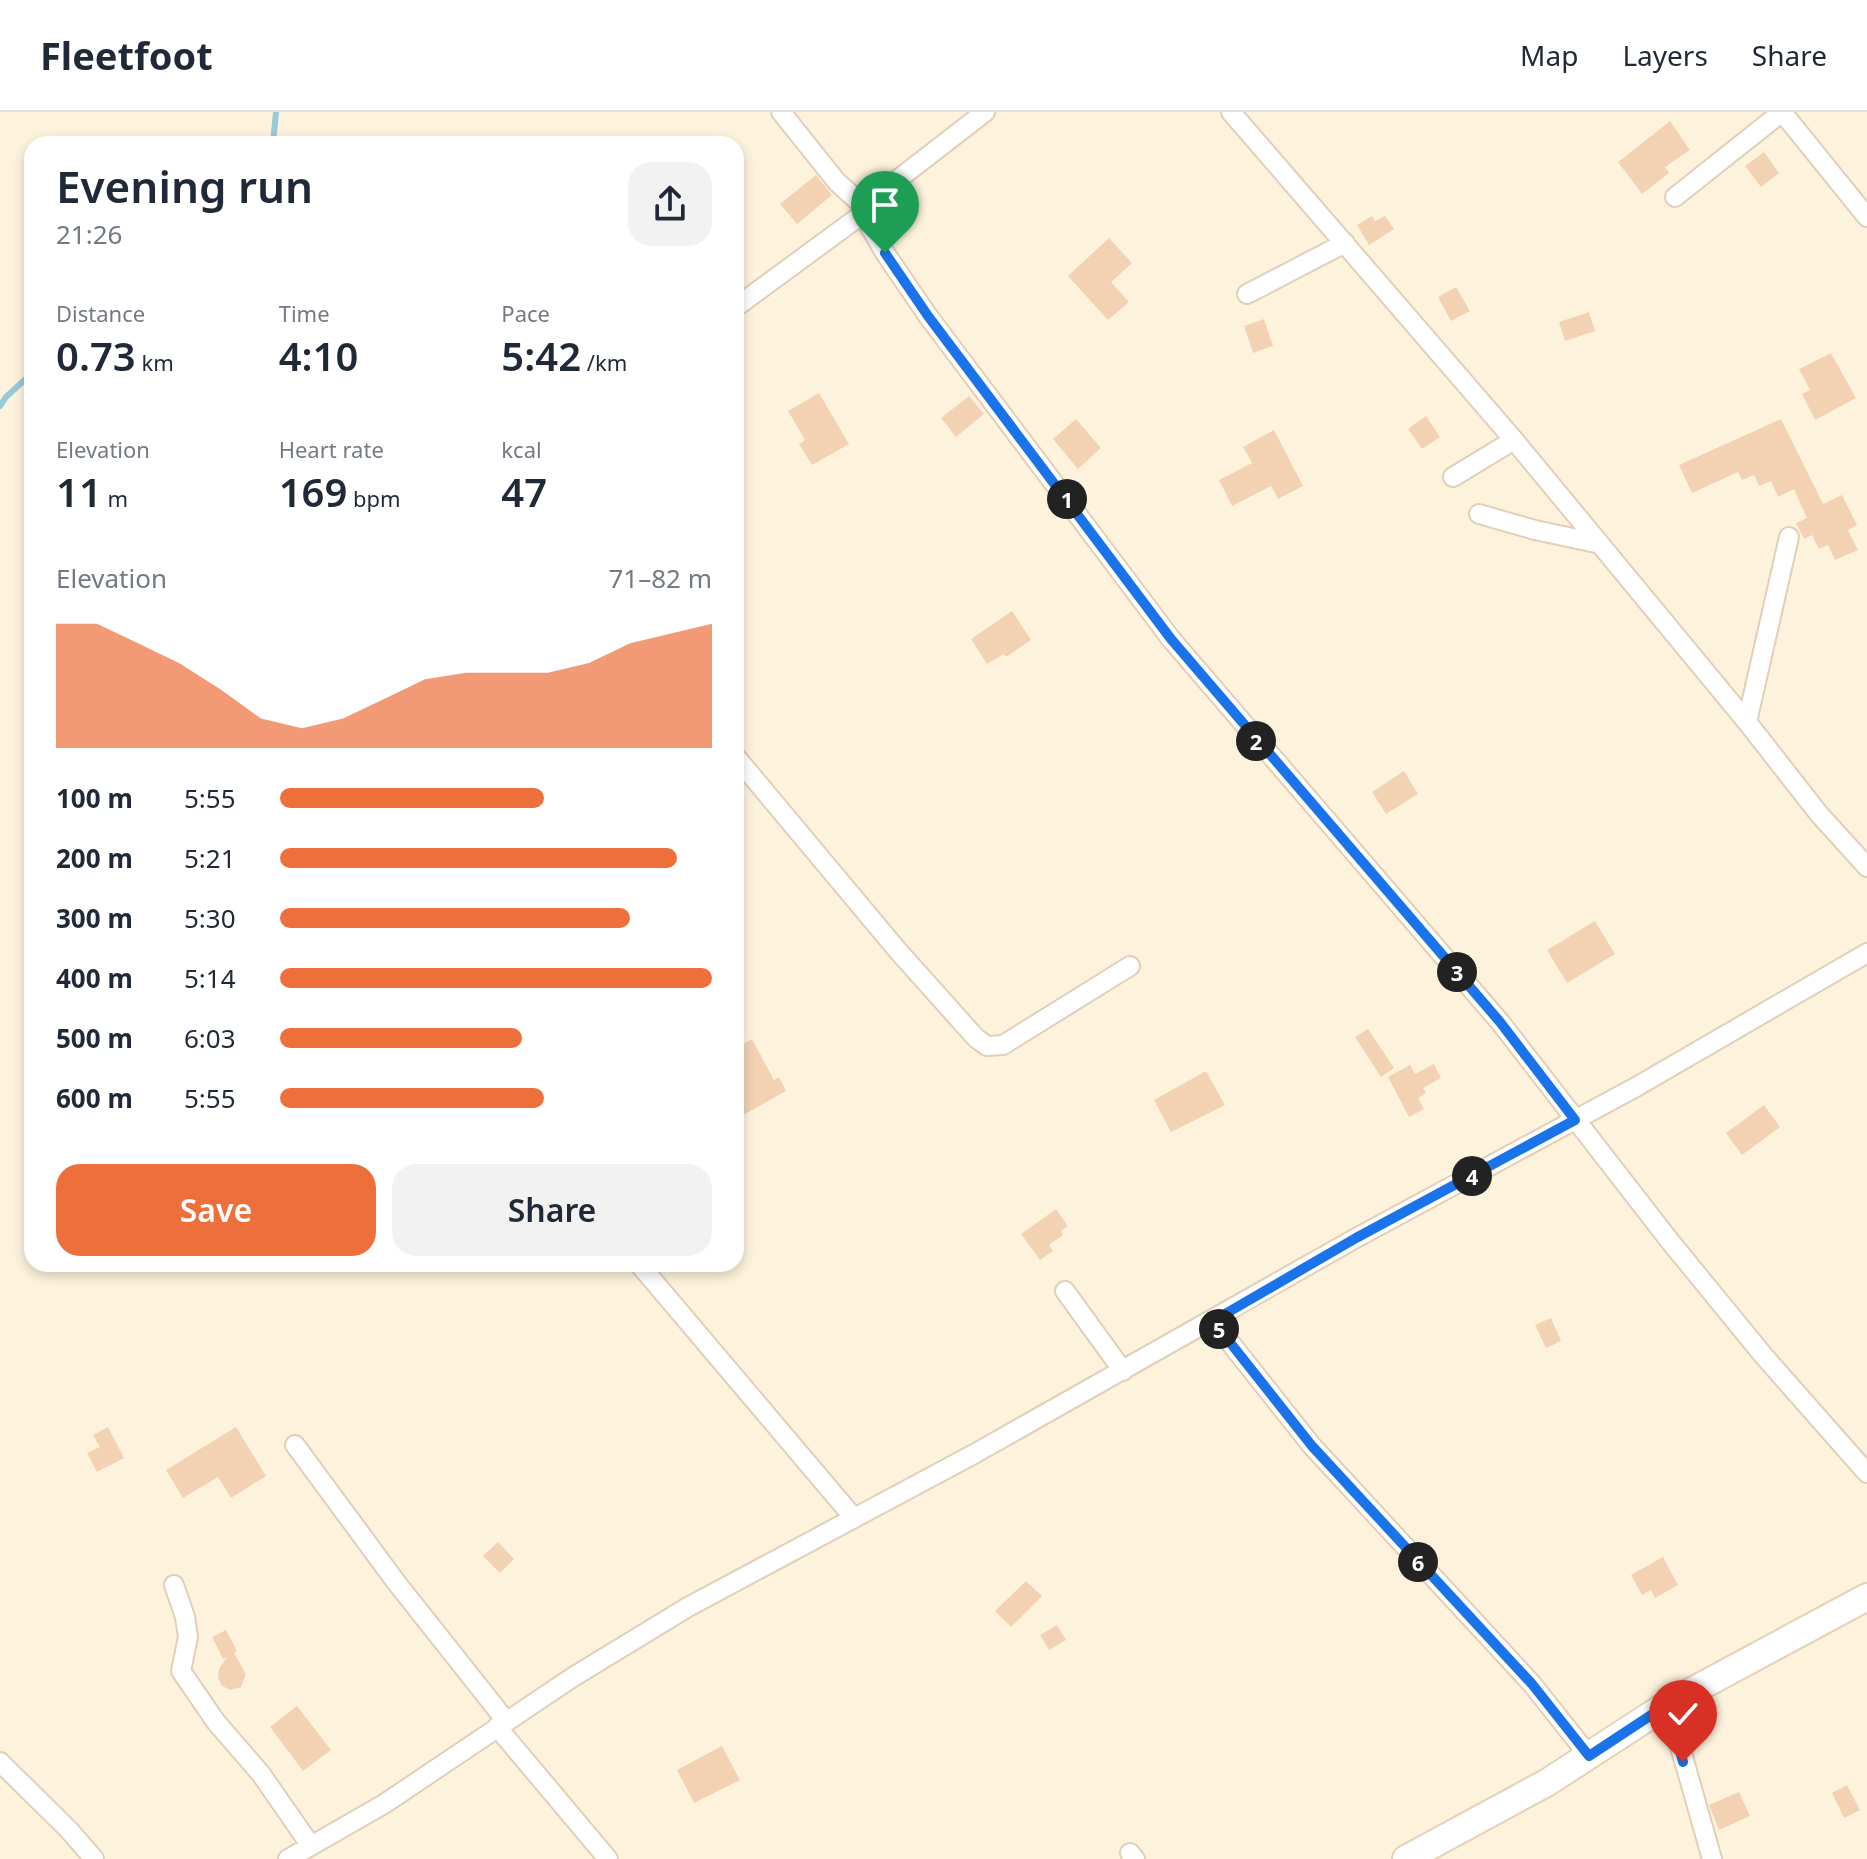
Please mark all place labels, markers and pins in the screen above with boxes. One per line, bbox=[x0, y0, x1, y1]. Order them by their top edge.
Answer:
pin bbox=[851, 171, 919, 253]
pin: 1 bbox=[1047, 479, 1087, 519]
pin: 2 bbox=[1236, 721, 1276, 761]
pin: 3 bbox=[1437, 952, 1477, 992]
pin: 4 bbox=[1452, 1156, 1492, 1196]
pin: 5 bbox=[1199, 1309, 1239, 1349]
pin: 6 bbox=[1398, 1542, 1438, 1582]
pin bbox=[1649, 1680, 1717, 1762]

